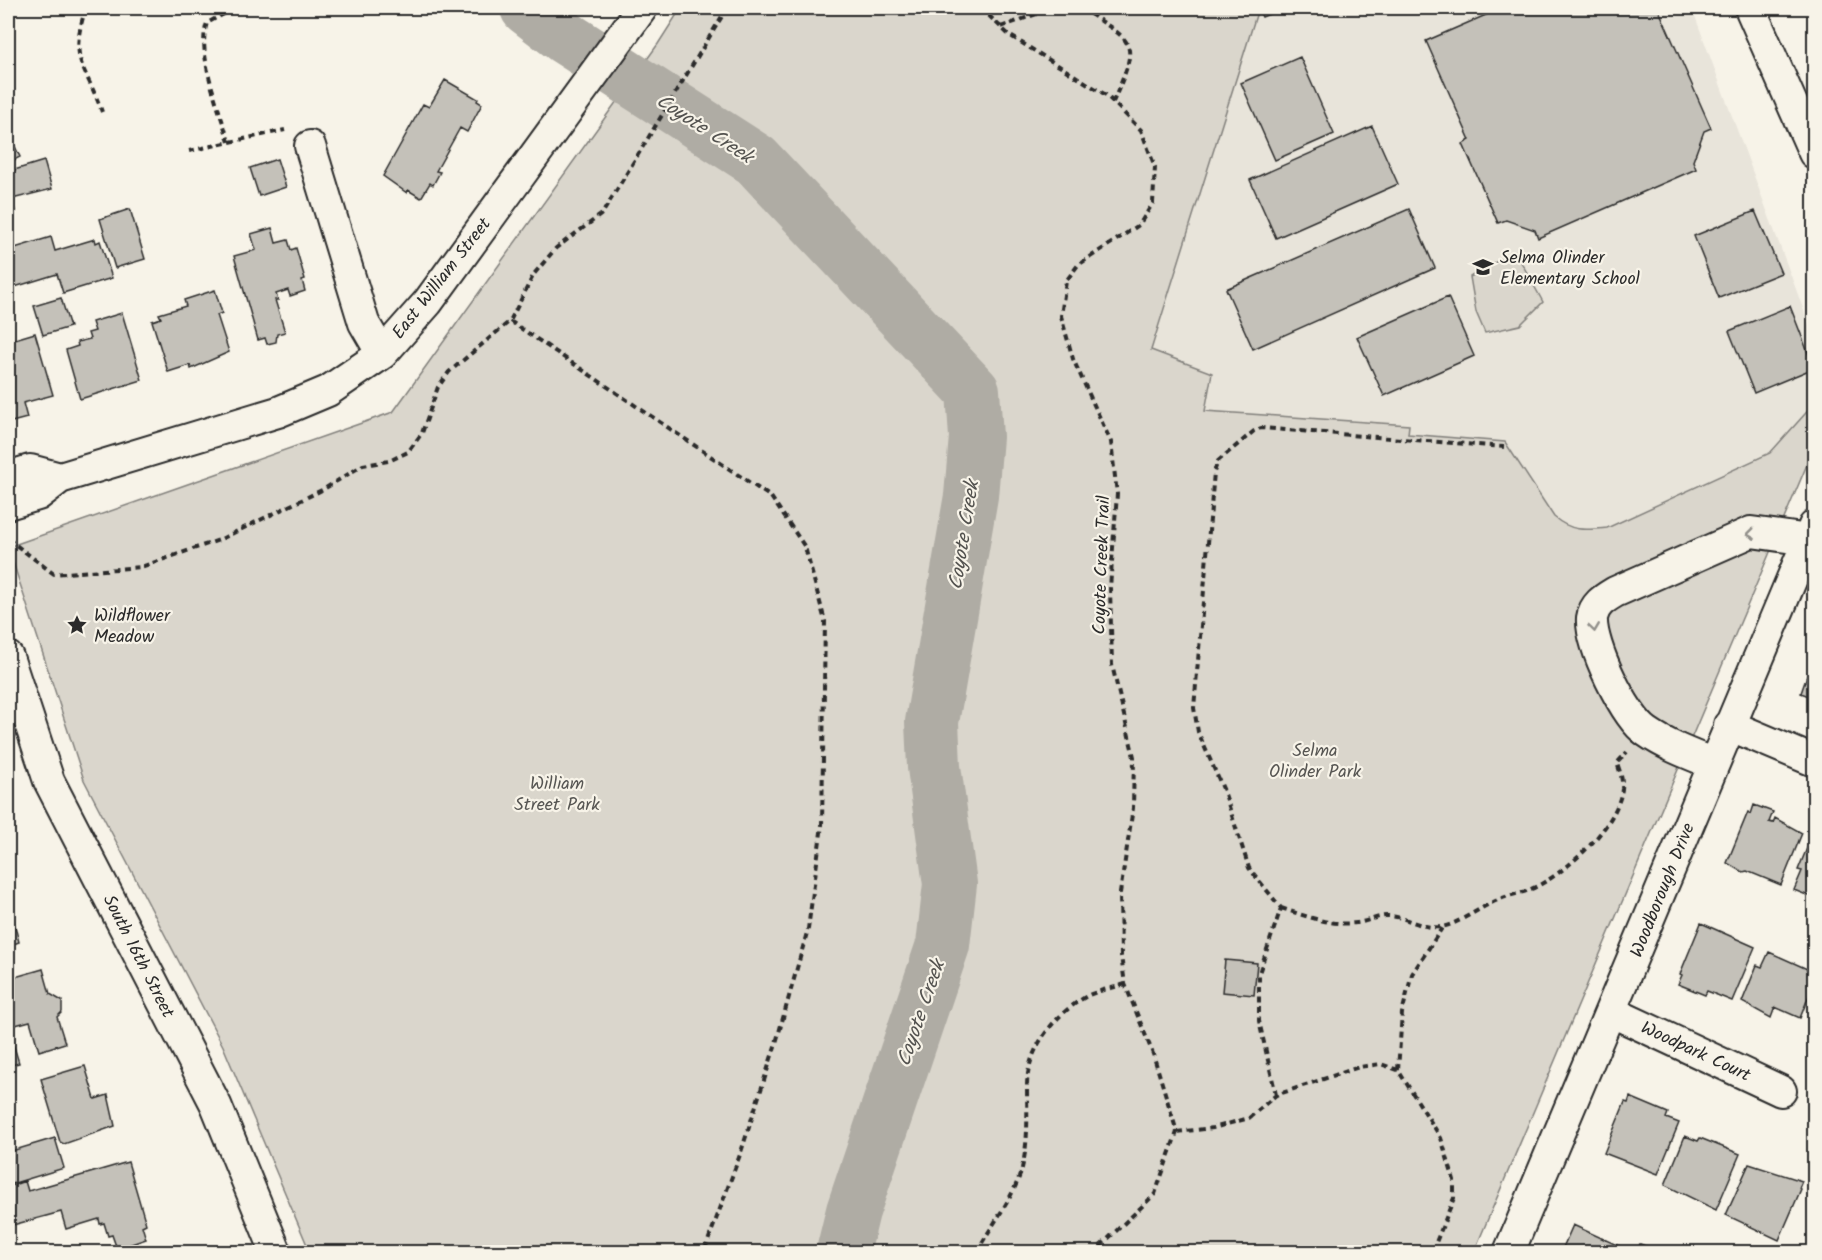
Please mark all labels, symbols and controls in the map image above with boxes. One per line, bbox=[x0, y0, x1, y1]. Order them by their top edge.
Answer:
water label: Coyote Creek bbox=[649, 86, 761, 175]
street label: East William Street bbox=[385, 211, 500, 346]
place label: Selma Olinder Elementary School bbox=[1500, 244, 1641, 294]
school or university icon: Selma Olinder Elementary School bbox=[1471, 255, 1495, 279]
water label: Coyote Creek bbox=[941, 476, 990, 592]
street label: Coyote Creek Trail bbox=[1086, 494, 1119, 635]
one-way arrow bbox=[1746, 528, 1756, 540]
place label: Wildflower Meadow bbox=[94, 602, 171, 652]
place icon: Wildflower Meadow bbox=[65, 613, 89, 637]
one-way arrow bbox=[1587, 623, 1600, 633]
park label: Selma Olinder Park bbox=[1269, 737, 1362, 787]
park label: William Street Park bbox=[514, 770, 600, 820]
street label: Woodborough Drive bbox=[1623, 819, 1704, 962]
street label: South 16th Street bbox=[94, 890, 182, 1024]
water label: Coyote Creek bbox=[889, 954, 956, 1071]
street label: Woodpark Court bbox=[1636, 1014, 1756, 1091]

